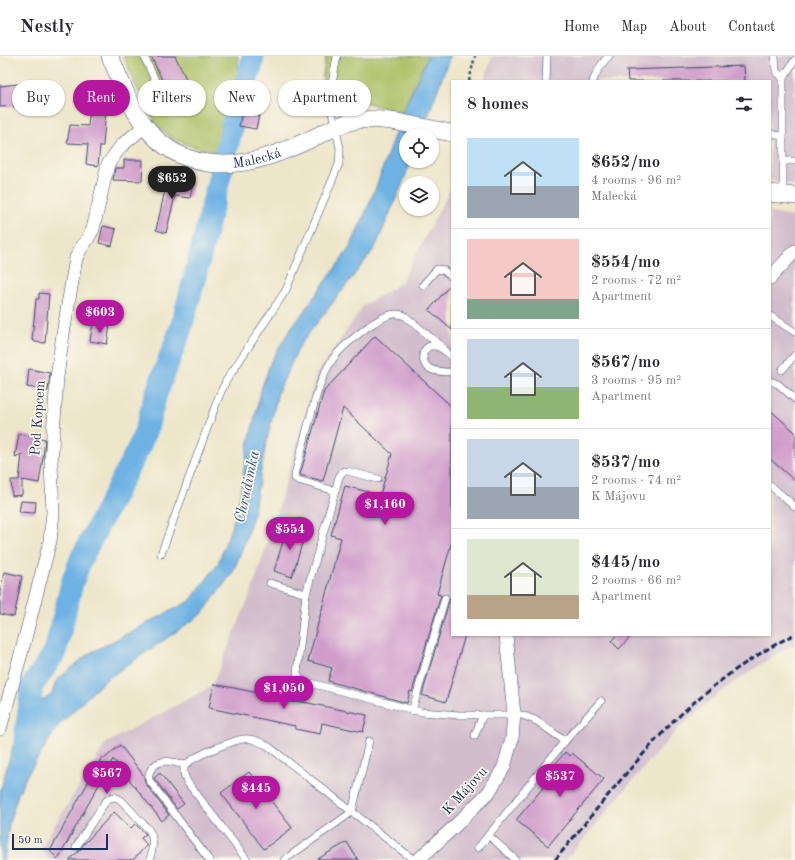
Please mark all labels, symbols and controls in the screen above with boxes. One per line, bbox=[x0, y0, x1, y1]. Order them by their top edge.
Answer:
text: Nestly bbox=[20, 18, 74, 37]
text: Home bbox=[564, 20, 599, 34]
text: Map bbox=[621, 20, 647, 34]
text: About bbox=[669, 20, 706, 34]
text: Contact bbox=[728, 20, 775, 34]
chip: Buy bbox=[12, 80, 65, 116]
chip: Rent bbox=[73, 80, 130, 116]
chip: Filters bbox=[138, 80, 206, 116]
chip: New bbox=[214, 80, 270, 116]
chip: Apartment bbox=[278, 80, 371, 116]
icon: filters bbox=[733, 93, 755, 115]
text: 8 homes bbox=[467, 96, 529, 113]
map controls bbox=[399, 128, 439, 216]
button: locate bbox=[399, 128, 439, 168]
street label: Malecká bbox=[232, 145, 283, 171]
icon: home bbox=[499, 154, 547, 202]
text: $652/mo bbox=[591, 154, 660, 171]
pin: $652 bbox=[148, 166, 196, 200]
text: $652 bbox=[157, 172, 187, 185]
text: 4 rooms · 96 m² bbox=[591, 174, 681, 187]
button: layers bbox=[399, 176, 439, 216]
text: Malecká bbox=[591, 190, 637, 203]
text: $554/mo bbox=[591, 254, 660, 271]
icon: home bbox=[499, 255, 547, 303]
text: 2 rooms · 72 m² bbox=[591, 274, 681, 287]
text: Apartment bbox=[591, 290, 652, 303]
pin: $603 bbox=[76, 300, 124, 334]
text: $603 bbox=[85, 306, 115, 319]
text: $567/mo bbox=[591, 354, 660, 371]
icon: home bbox=[499, 355, 547, 403]
text: 3 rooms · 95 m² bbox=[591, 374, 681, 387]
street label: Pod Kopcem bbox=[28, 380, 48, 456]
text: Apartment bbox=[591, 390, 652, 403]
water label: Chrudimka bbox=[233, 450, 263, 524]
text: $537/mo bbox=[591, 454, 660, 471]
icon: home bbox=[499, 455, 547, 503]
text: 2 rooms · 74 m² bbox=[591, 474, 681, 487]
text: K Májovu bbox=[591, 490, 646, 503]
pin: $1,160 bbox=[352, 492, 418, 526]
text: $1,160 bbox=[364, 498, 406, 511]
pin: $554 bbox=[266, 517, 314, 551]
text: $554 bbox=[275, 523, 305, 536]
text: $445/mo bbox=[591, 554, 660, 571]
icon: home bbox=[499, 555, 547, 603]
text: 2 rooms · 66 m² bbox=[591, 574, 681, 587]
text: Apartment bbox=[591, 590, 652, 603]
pin: $1,050 bbox=[251, 676, 317, 710]
text: $1,050 bbox=[263, 682, 305, 695]
pin: $567 bbox=[83, 761, 131, 795]
street label: K Májovu bbox=[440, 764, 490, 818]
pin: $537 bbox=[536, 764, 584, 798]
text: $567 bbox=[92, 767, 122, 780]
text: $537 bbox=[545, 770, 575, 783]
pin: $445 bbox=[232, 776, 280, 810]
text: $445 bbox=[241, 782, 271, 795]
scale bar bbox=[12, 832, 108, 851]
text: 50 m bbox=[18, 835, 43, 846]

